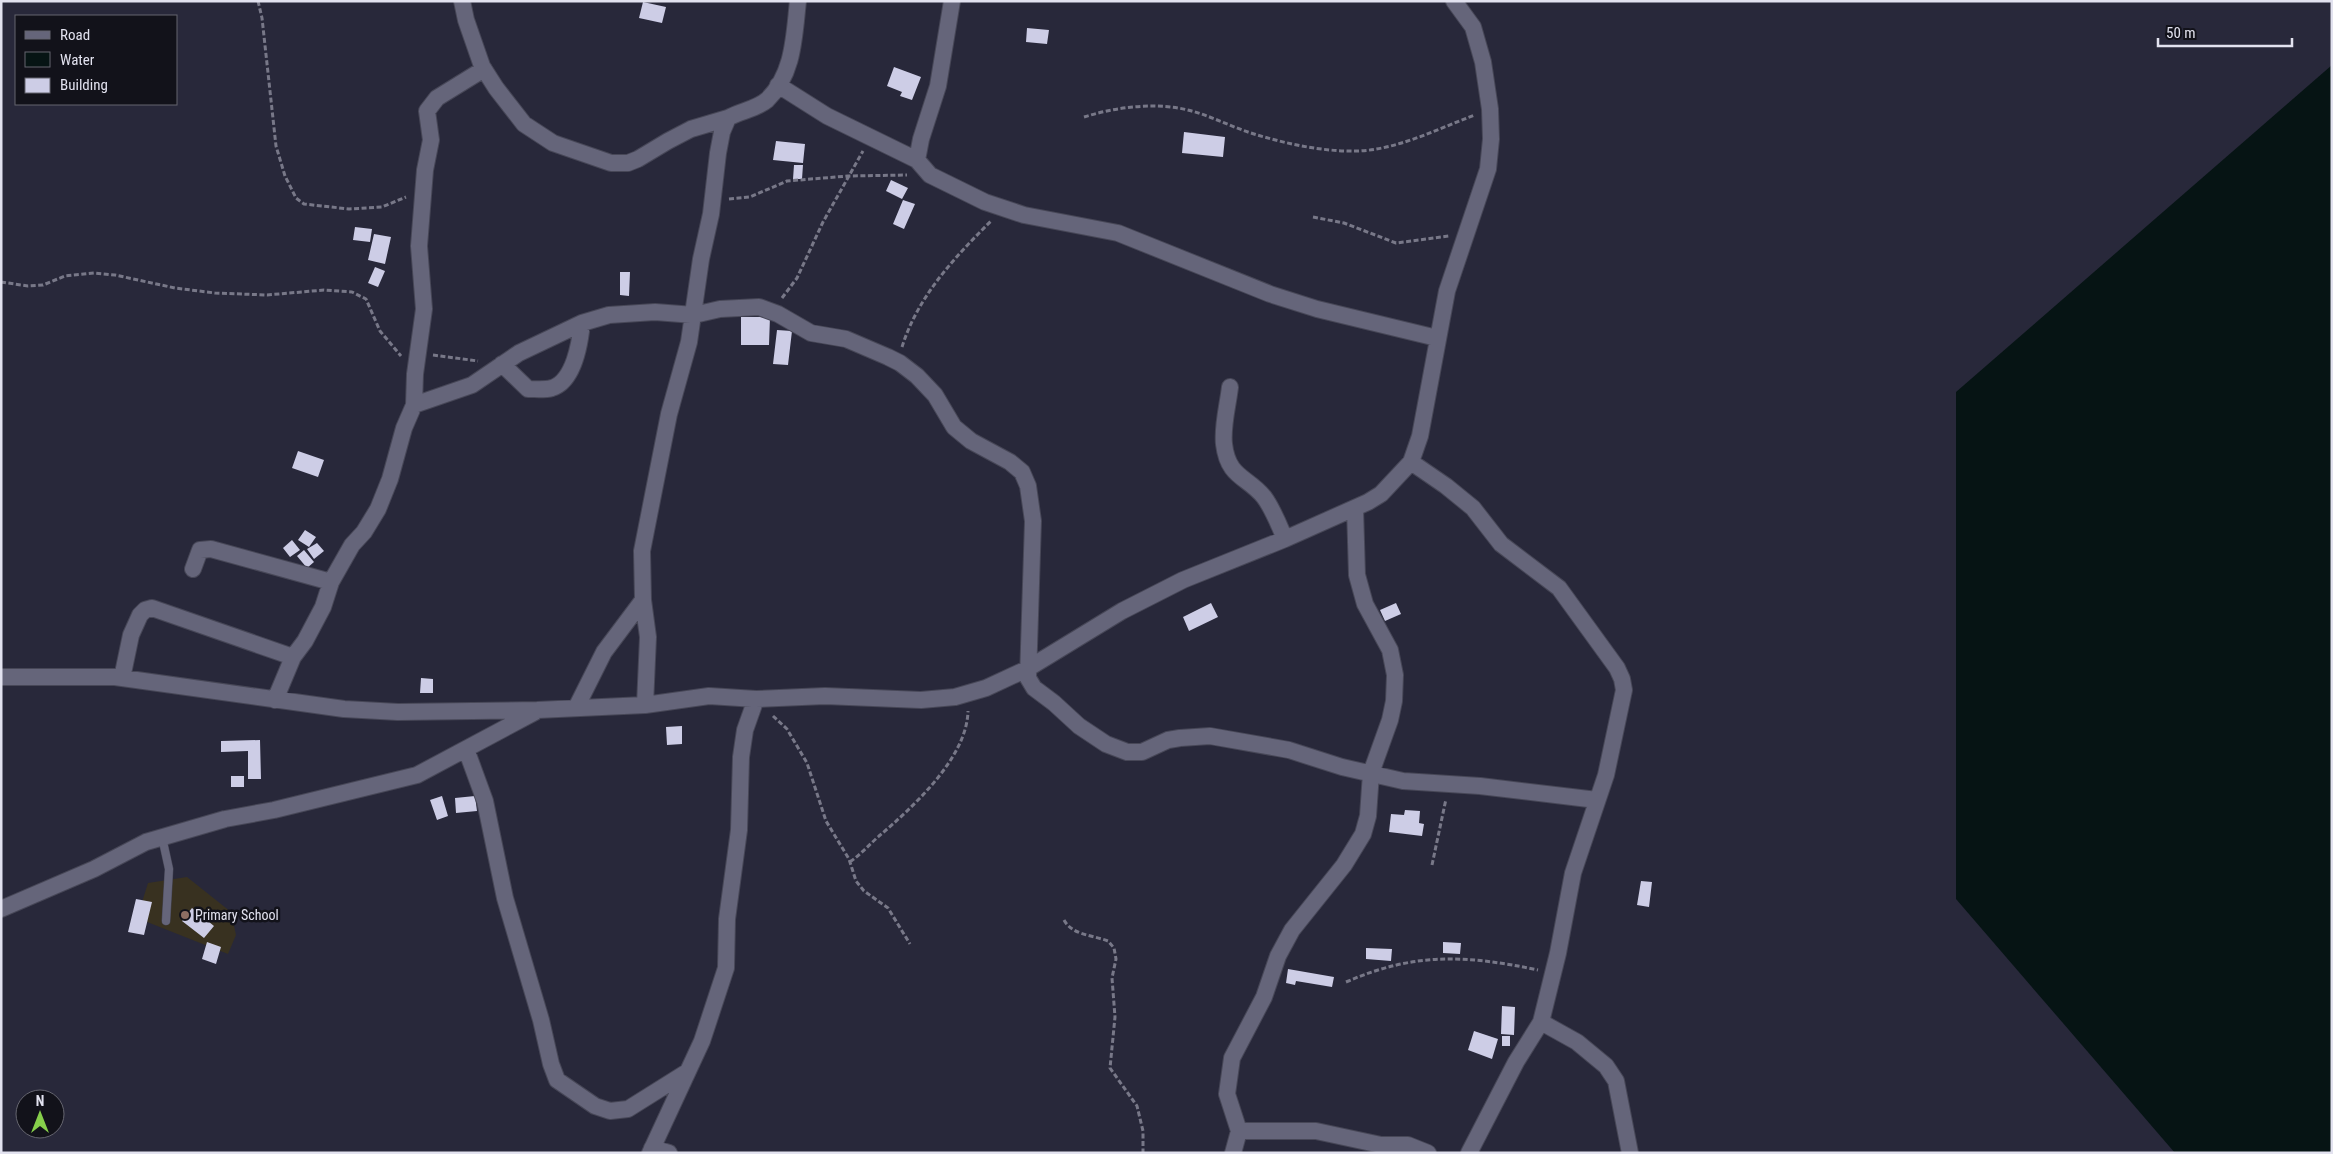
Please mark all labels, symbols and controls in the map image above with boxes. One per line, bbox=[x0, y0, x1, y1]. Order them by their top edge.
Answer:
legend bbox=[15, 15, 178, 105]
scale bar bbox=[2158, 15, 2292, 47]
text: 50 m bbox=[2166, 24, 2196, 42]
text: Road bbox=[60, 26, 90, 44]
text: Water bbox=[60, 51, 95, 69]
text: Building bbox=[60, 76, 108, 94]
place label: Primary School bbox=[195, 907, 279, 923]
marker: Primary School bbox=[179, 909, 191, 921]
north arrow bbox=[15, 1089, 65, 1139]
text: N bbox=[36, 1093, 44, 1109]

